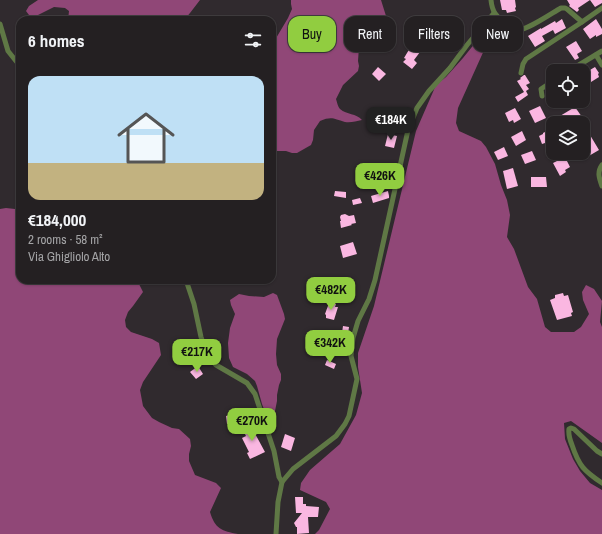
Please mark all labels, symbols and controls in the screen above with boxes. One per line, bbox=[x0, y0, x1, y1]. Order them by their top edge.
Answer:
chip: Buy bbox=[288, 16, 336, 52]
chip: Rent bbox=[344, 16, 396, 52]
chip: Filters bbox=[404, 16, 464, 52]
chip: New bbox=[472, 16, 523, 52]
text: 6 homes bbox=[28, 29, 85, 52]
icon: filters bbox=[242, 29, 264, 51]
map controls bbox=[546, 64, 590, 160]
button: locate bbox=[546, 64, 590, 108]
icon: home bbox=[110, 102, 182, 174]
pin: €184K bbox=[363, 107, 419, 141]
text: €184K bbox=[375, 111, 407, 128]
button: layers bbox=[546, 116, 590, 160]
pin: €426K bbox=[352, 163, 408, 197]
text: €426K bbox=[364, 167, 396, 184]
text: €184,000 bbox=[28, 208, 86, 231]
text: 2 rooms · 58 m² bbox=[28, 231, 103, 248]
text: Via Ghigliolo Alto bbox=[28, 248, 110, 265]
pin: €482K bbox=[303, 277, 359, 311]
text: €482K bbox=[315, 281, 347, 298]
pin: €342K bbox=[302, 330, 358, 364]
text: €342K bbox=[314, 334, 346, 351]
pin: €217K bbox=[169, 339, 225, 373]
text: €217K bbox=[181, 343, 213, 360]
pin: €270K bbox=[224, 408, 280, 442]
text: €270K bbox=[236, 412, 268, 429]

